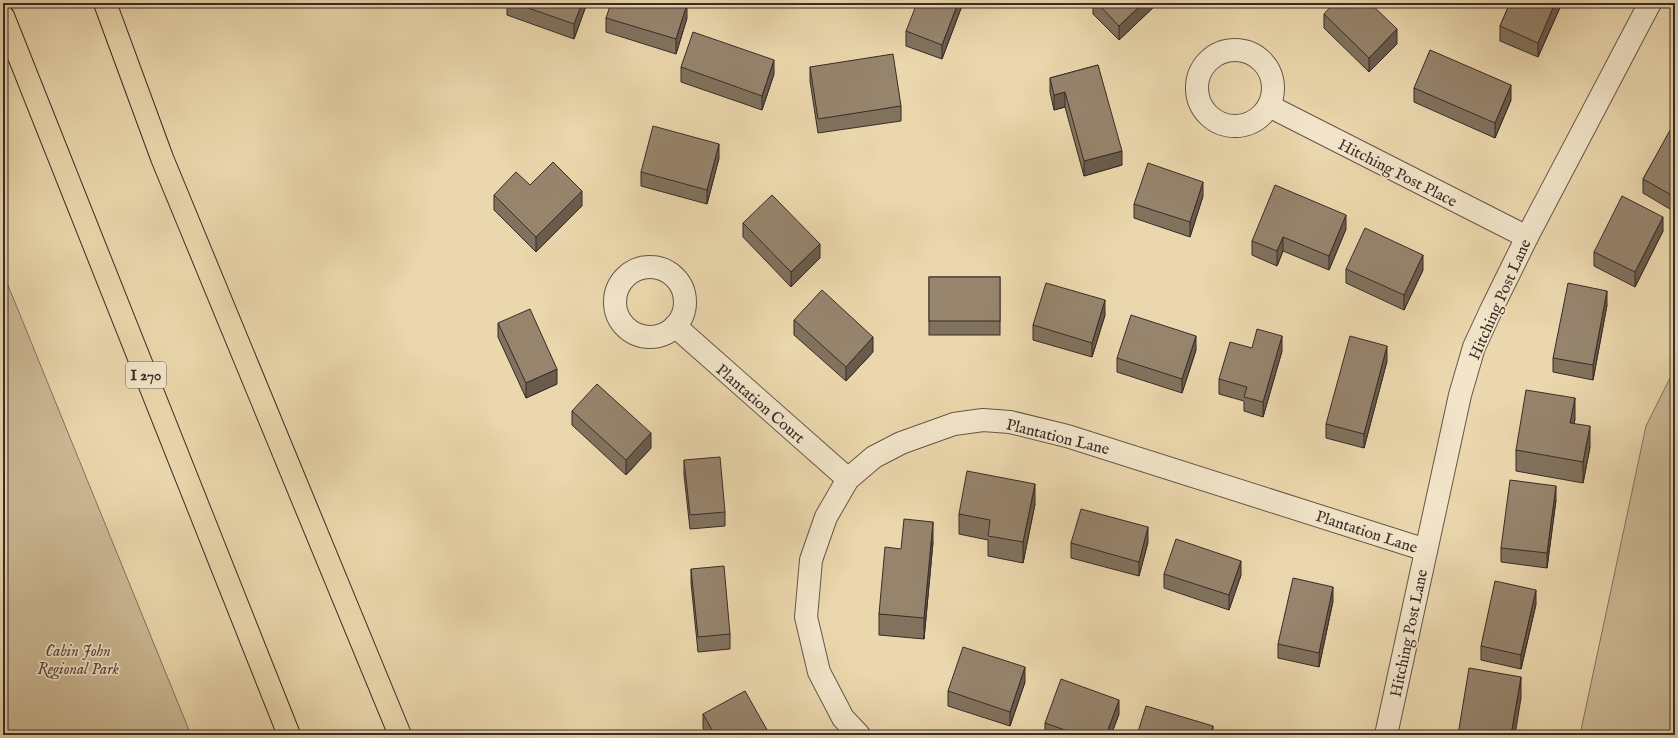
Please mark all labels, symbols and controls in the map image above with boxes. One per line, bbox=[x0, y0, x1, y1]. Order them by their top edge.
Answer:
street label: Hitching Post Place bbox=[1334, 135, 1460, 212]
street label: Hitching Post Lane bbox=[1465, 236, 1536, 363]
street label: Plantation Court bbox=[711, 360, 809, 449]
road number: I 270 bbox=[126, 362, 166, 388]
street label: Plantation Lane bbox=[1004, 415, 1111, 460]
street label: Plantation Lane bbox=[1313, 507, 1420, 559]
street label: Hitching Post Lane bbox=[1387, 568, 1433, 699]
park label: Cabin John Regional Park bbox=[37, 642, 119, 680]

